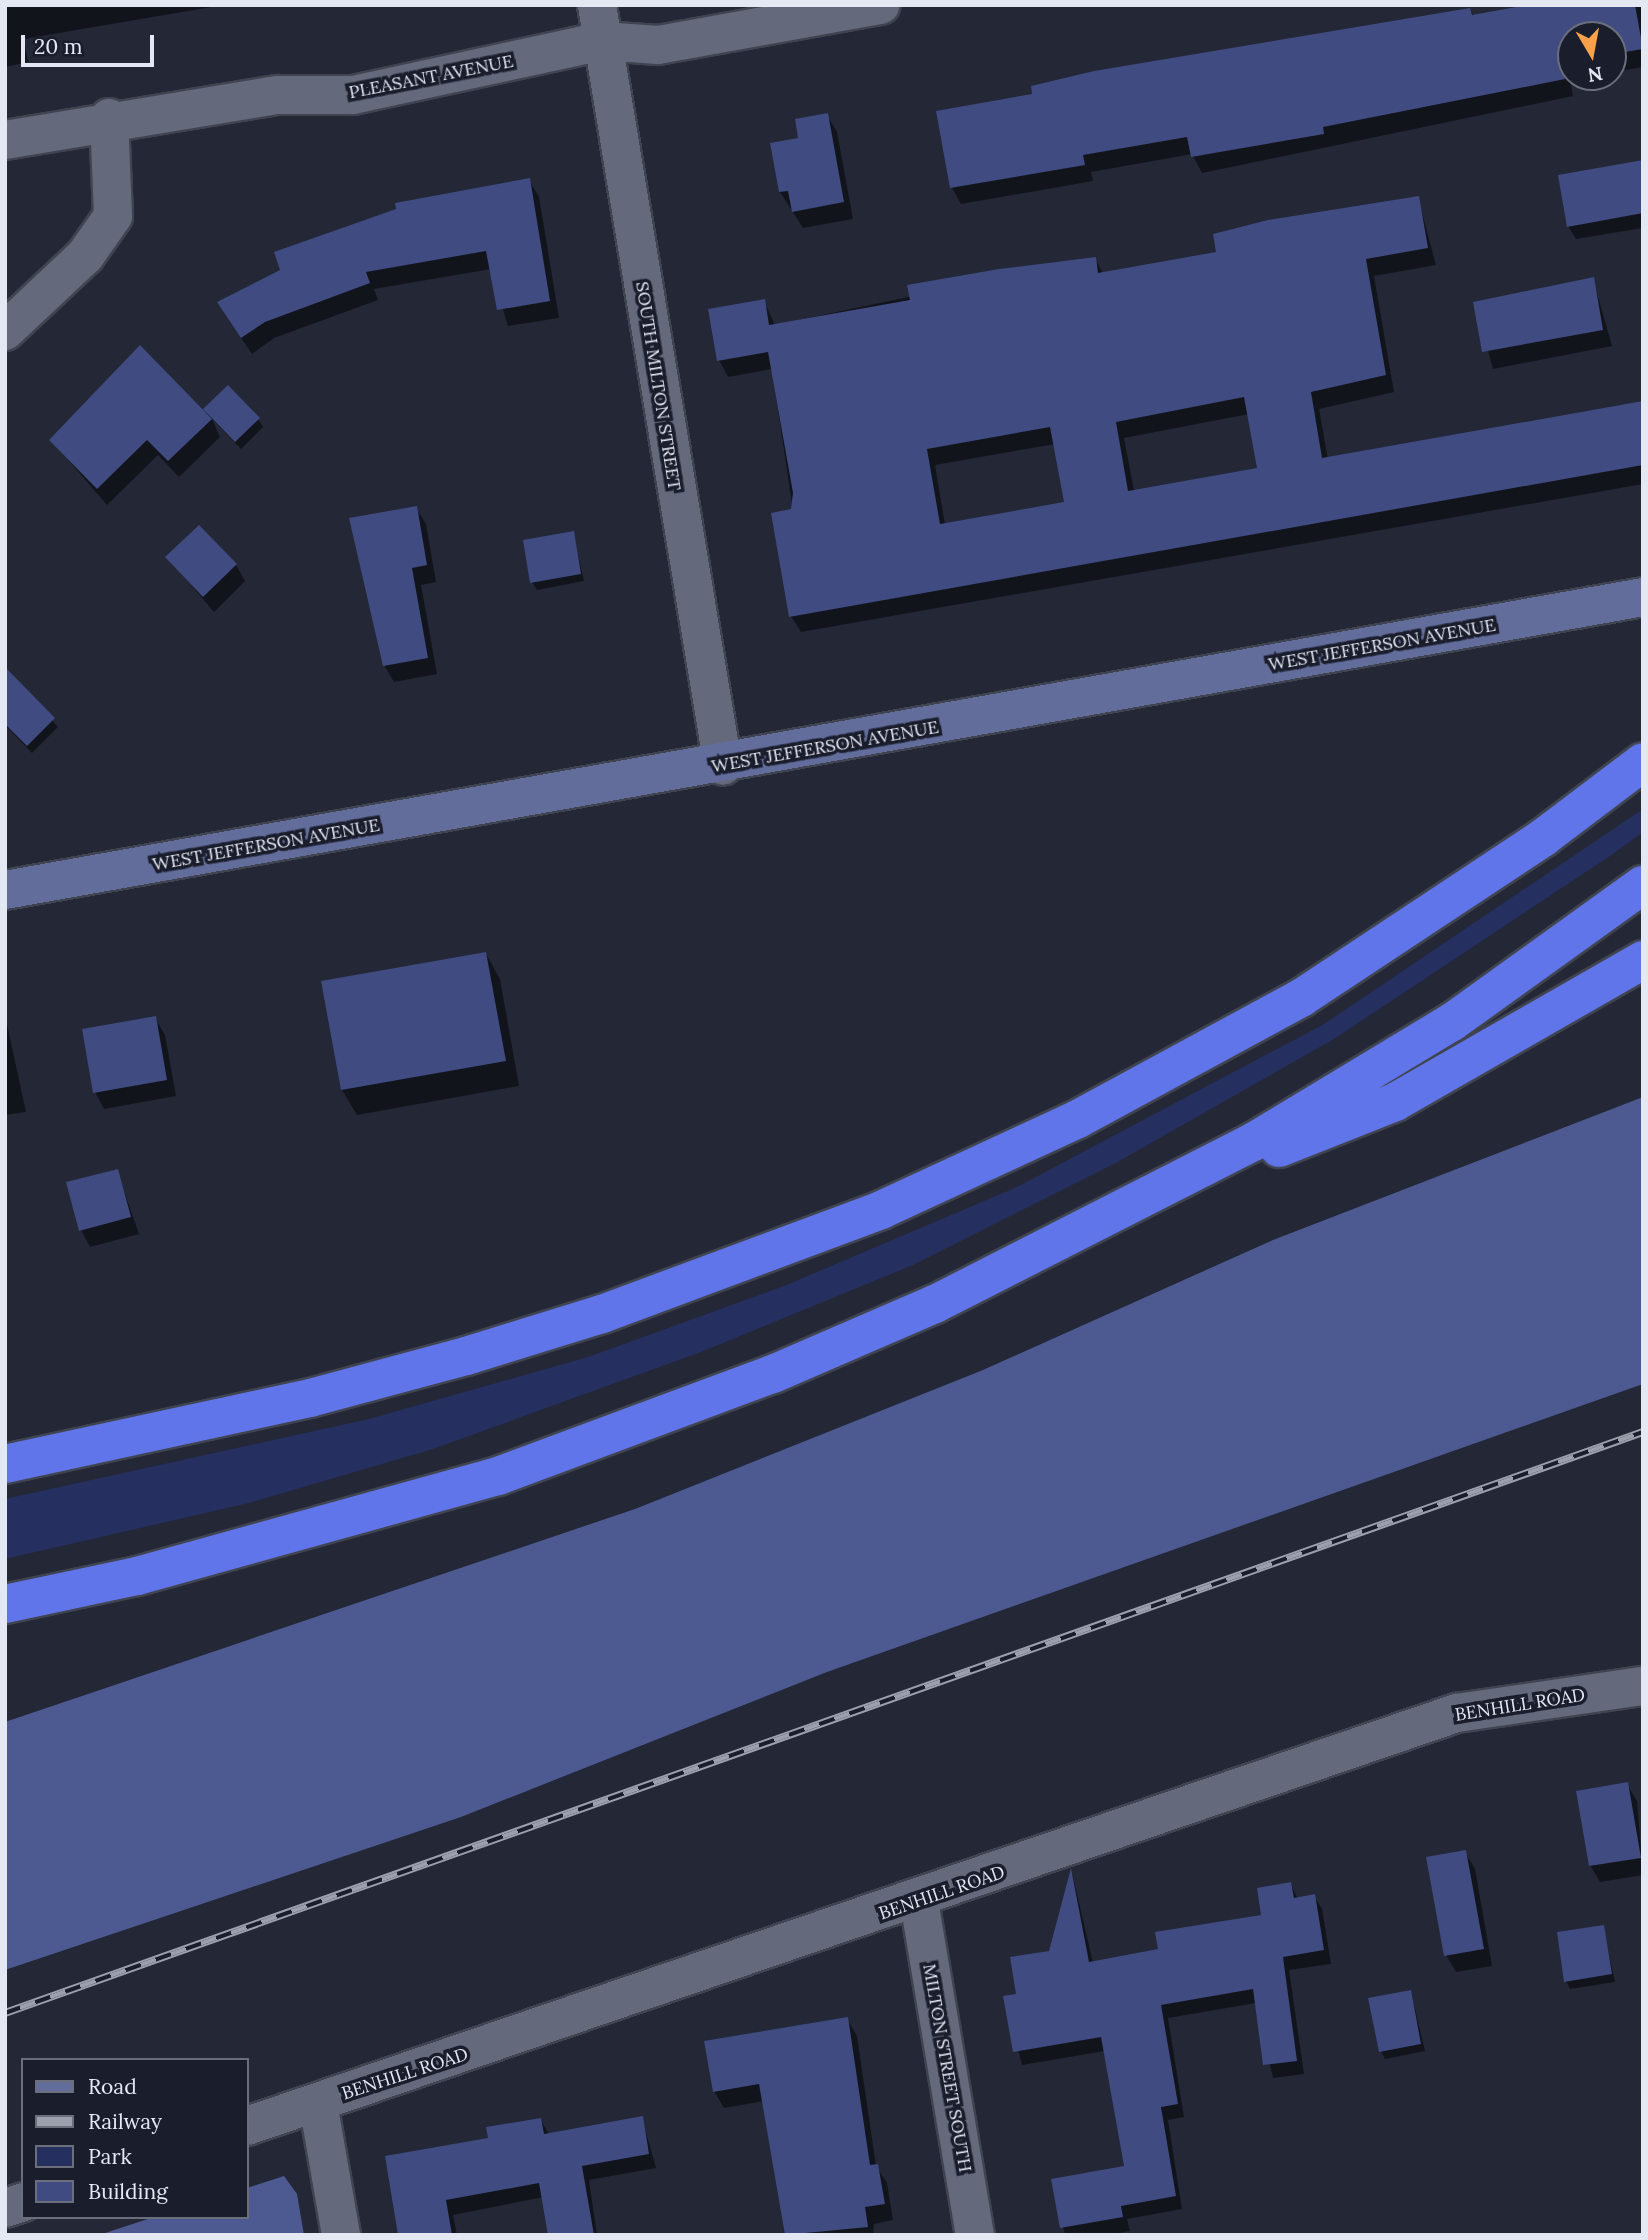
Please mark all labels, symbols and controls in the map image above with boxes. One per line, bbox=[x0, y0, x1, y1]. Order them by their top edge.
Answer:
scale bar bbox=[24, 21, 158, 65]
north arrow bbox=[1557, 21, 1627, 91]
text: 20 m bbox=[34, 33, 83, 60]
street label: PLEASANT AVENUE bbox=[347, 50, 515, 104]
text: N bbox=[1586, 62, 1605, 88]
street label: SOUTH MILTON STREET bbox=[631, 280, 685, 492]
street label: WEST JEFFERSON AVENUE bbox=[1267, 614, 1497, 676]
street label: WEST JEFFERSON AVENUE bbox=[710, 716, 940, 778]
street label: WEST JEFFERSON AVENUE bbox=[151, 814, 381, 876]
street label: BENHILL ROAD bbox=[1453, 1684, 1587, 1726]
street label: BENHILL ROAD bbox=[876, 1861, 1008, 1925]
street label: MILTON STREET SOUTH bbox=[918, 1962, 976, 2174]
street label: BENHILL ROAD bbox=[339, 2043, 471, 2105]
legend bbox=[21, 2058, 248, 2219]
text: Road bbox=[88, 2073, 137, 2100]
text: Railway bbox=[88, 2108, 162, 2135]
text: Park bbox=[88, 2143, 132, 2170]
text: Building bbox=[88, 2178, 168, 2205]

